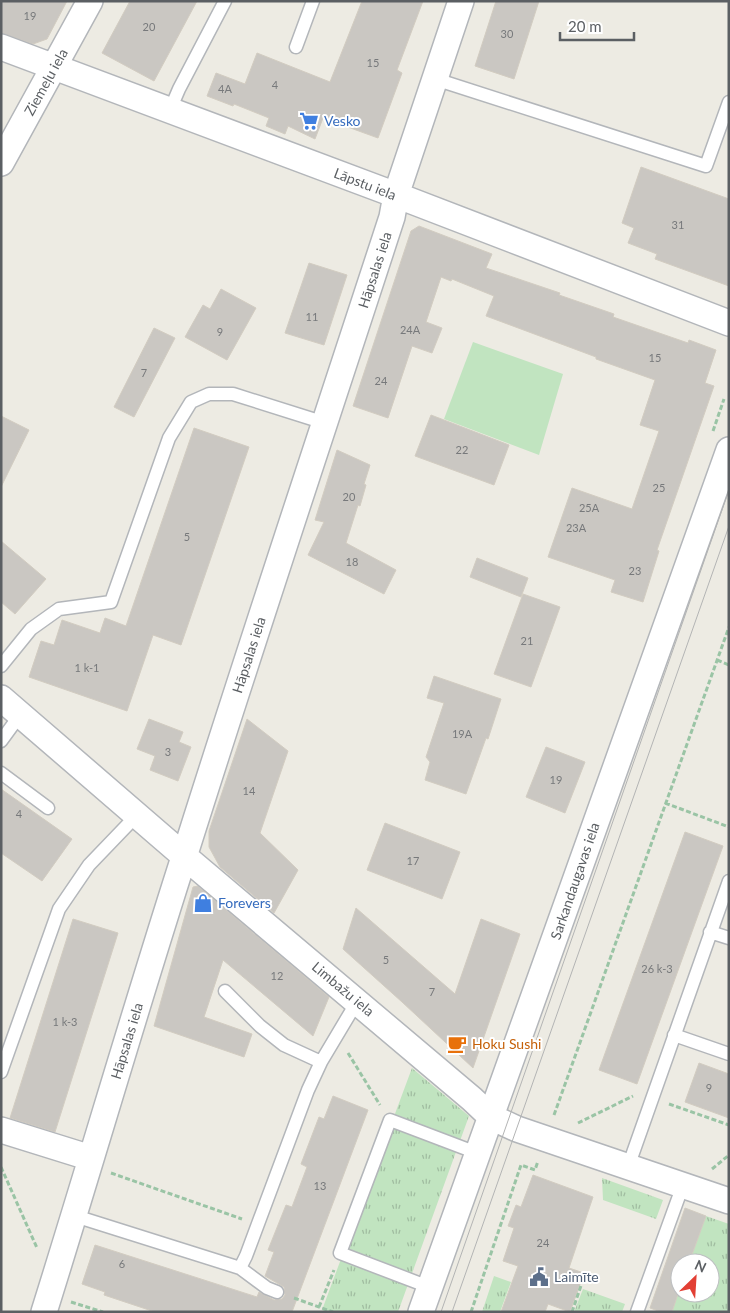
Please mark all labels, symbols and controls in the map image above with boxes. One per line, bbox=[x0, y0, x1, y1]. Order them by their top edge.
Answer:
house number: 19 bbox=[24, 9, 36, 22]
scale bar bbox=[560, 10, 634, 42]
text: 20 m bbox=[568, 17, 602, 35]
house number: 20 bbox=[143, 20, 156, 33]
house number: 30 bbox=[501, 27, 514, 40]
street label: Ziemeļu iela bbox=[20, 45, 71, 118]
house number: 15 bbox=[367, 56, 379, 69]
house number: 4 bbox=[272, 78, 279, 91]
house number: 4A bbox=[218, 82, 232, 95]
supermarket icon: Vesko bbox=[298, 110, 320, 132]
place label: Vesko bbox=[324, 112, 361, 129]
street label: Lāpstu iela bbox=[332, 164, 399, 203]
house number: 31 bbox=[672, 218, 684, 231]
street label: Hāpsalas iela bbox=[354, 230, 395, 310]
house number: 11 bbox=[306, 310, 318, 323]
house number: 24A bbox=[400, 323, 421, 336]
house number: 9 bbox=[217, 325, 223, 338]
house number: 15 bbox=[649, 351, 661, 364]
house number: 7 bbox=[141, 366, 147, 379]
house number: 24 bbox=[375, 374, 388, 387]
house number: 22 bbox=[456, 443, 468, 456]
house number: 25 bbox=[653, 481, 665, 494]
house number: 20 bbox=[343, 490, 356, 503]
house number: 25A bbox=[579, 501, 600, 514]
house number: 23A bbox=[566, 521, 587, 534]
house number: 5 bbox=[184, 530, 190, 543]
house number: 18 bbox=[346, 555, 358, 568]
house number: 23 bbox=[629, 564, 641, 577]
street label: Hāpsalas iela bbox=[228, 615, 269, 695]
house number: 21 bbox=[521, 634, 533, 647]
house number: 1 k-1 bbox=[75, 661, 100, 674]
house number: 19A bbox=[452, 727, 473, 740]
house number: 3 bbox=[165, 745, 171, 758]
house number: 19 bbox=[550, 773, 562, 786]
house number: 14 bbox=[243, 784, 256, 797]
house number: 4 bbox=[16, 807, 23, 820]
street label: Sarkandaugavas iela bbox=[546, 820, 603, 942]
house number: 17 bbox=[407, 854, 419, 867]
shop icon: Forevers bbox=[192, 892, 214, 914]
place label: Forevers bbox=[218, 894, 271, 911]
house number: 5 bbox=[383, 953, 389, 966]
street label: Limbažu iela bbox=[309, 958, 378, 1019]
house number: 26 k-3 bbox=[641, 962, 673, 975]
house number: 12 bbox=[271, 969, 283, 982]
house number: 7 bbox=[429, 985, 435, 998]
street label: Hāpsalas iela bbox=[107, 1000, 146, 1081]
house number: 1 k-3 bbox=[53, 1015, 78, 1028]
cafe icon: Hoku Sushi bbox=[446, 1033, 468, 1055]
place label: Hoku Sushi bbox=[472, 1035, 541, 1052]
house number: 9 bbox=[706, 1081, 712, 1094]
house number: 13 bbox=[314, 1179, 326, 1192]
house number: 24 bbox=[537, 1236, 550, 1249]
north arrow bbox=[670, 1253, 720, 1303]
text: N bbox=[692, 1256, 709, 1276]
house number: 6 bbox=[119, 1257, 125, 1270]
public building icon: Laimīte bbox=[528, 1266, 550, 1288]
place label: Laimīte bbox=[554, 1268, 599, 1285]

